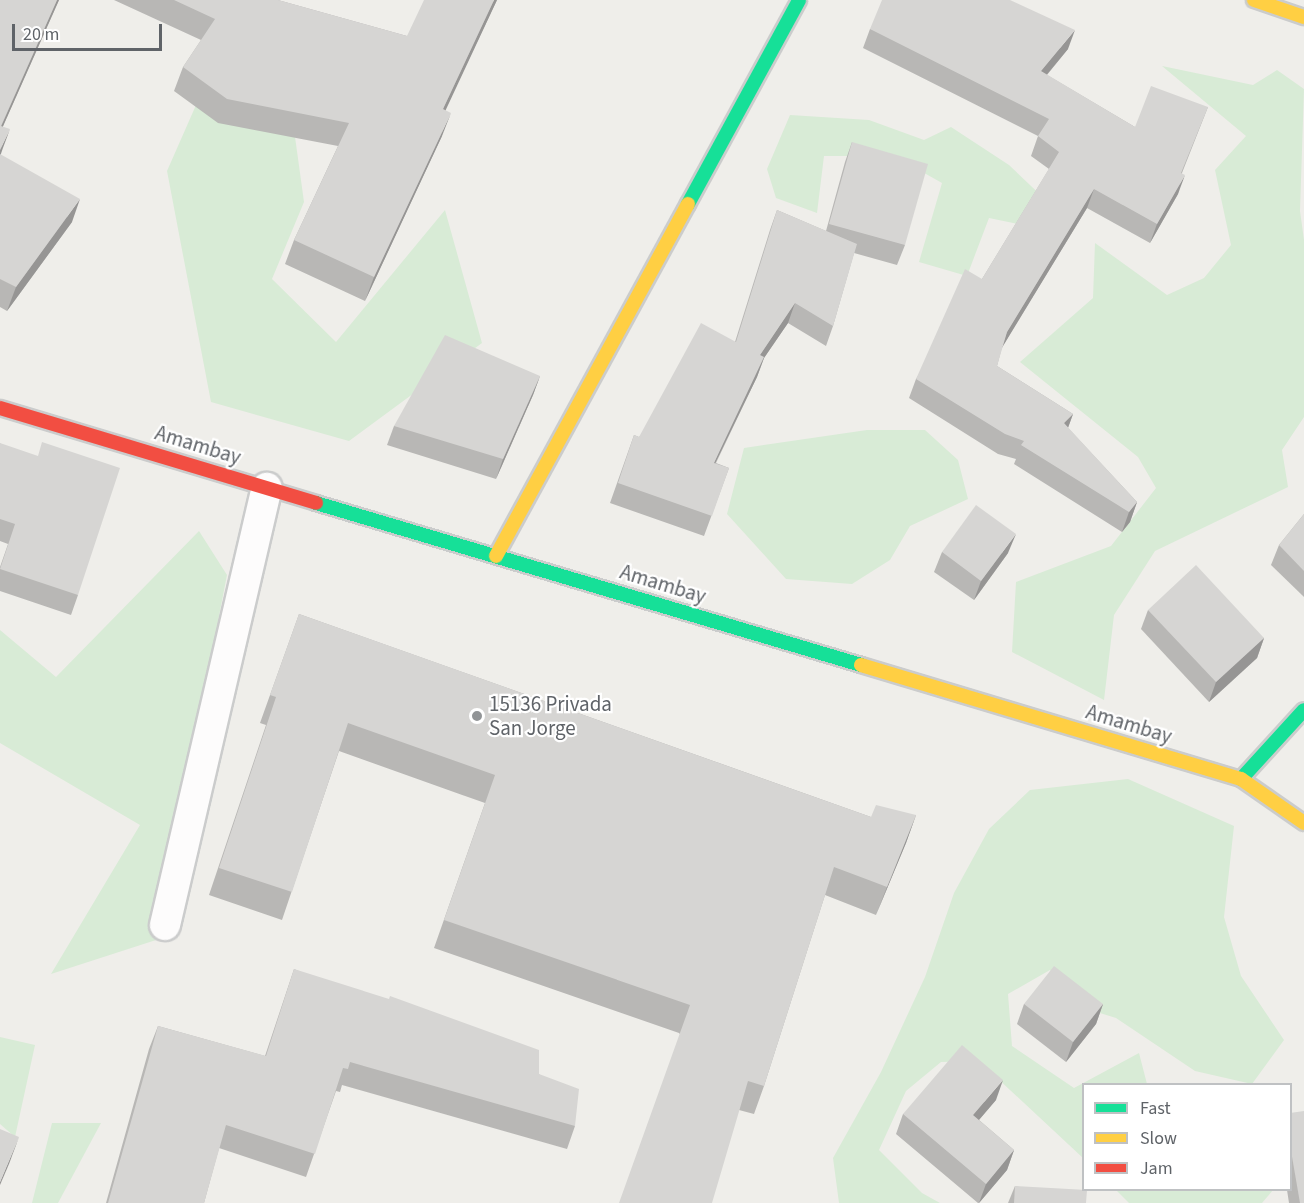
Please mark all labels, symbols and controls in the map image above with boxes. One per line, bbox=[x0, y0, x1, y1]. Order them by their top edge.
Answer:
scale bar bbox=[15, 12, 165, 50]
text: 20 m bbox=[23, 22, 59, 47]
street label: Amambay bbox=[152, 420, 244, 470]
street label: Amambay bbox=[617, 559, 709, 609]
place label: 15136 Privada San Jorge bbox=[489, 691, 612, 741]
street label: Amambay bbox=[1083, 699, 1175, 749]
marker: 15136 Privada San Jorge bbox=[470, 709, 484, 723]
legend bbox=[1082, 1083, 1292, 1191]
text: Fast bbox=[1140, 1096, 1171, 1121]
text: Slow bbox=[1140, 1126, 1177, 1151]
text: Jam bbox=[1140, 1156, 1173, 1181]

